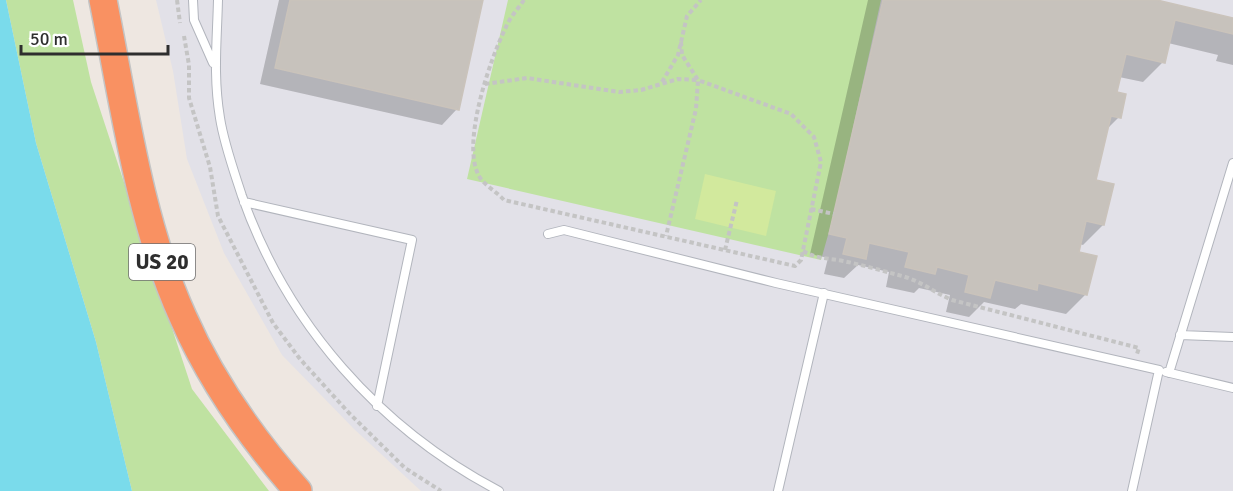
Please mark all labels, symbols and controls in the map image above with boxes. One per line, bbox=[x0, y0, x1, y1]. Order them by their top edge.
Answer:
scale bar bbox=[21, 18, 168, 56]
text: 50 m bbox=[30, 28, 68, 50]
road number: US 20 bbox=[129, 244, 195, 280]

